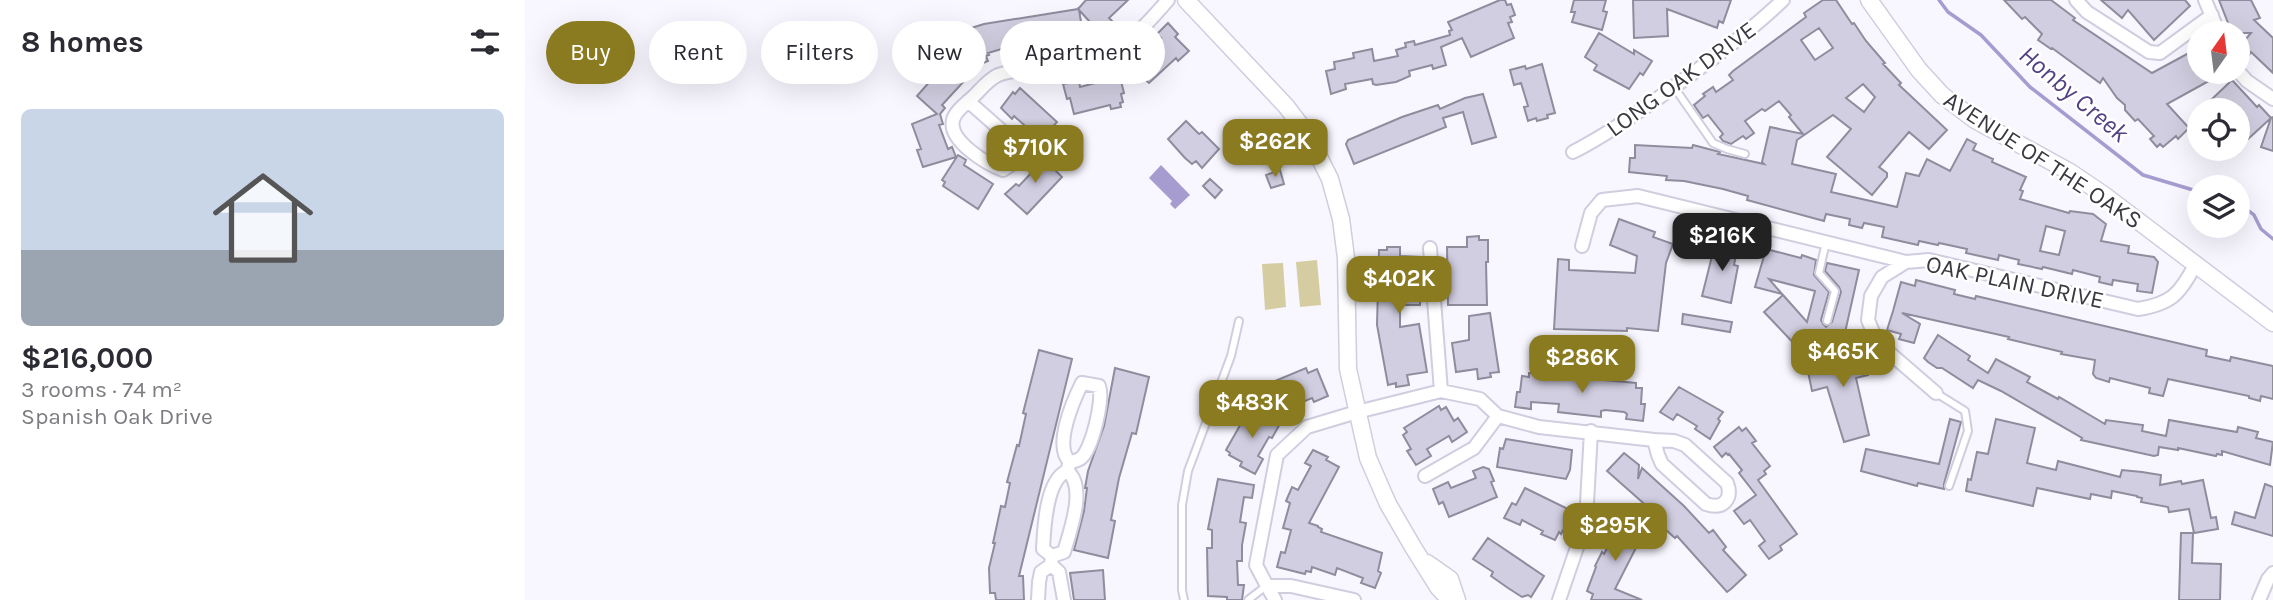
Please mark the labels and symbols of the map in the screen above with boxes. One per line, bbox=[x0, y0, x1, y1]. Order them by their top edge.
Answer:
street label: LONG OAK DRIVE bbox=[1601, 15, 1761, 143]
north arrow bbox=[2187, 21, 2251, 84]
water label: Honby Creek bbox=[2013, 39, 2136, 149]
street label: AVENUE OF THE OAKS bbox=[1939, 85, 2147, 235]
pin: $262K bbox=[1226, 120, 1324, 179]
pin: $710K bbox=[986, 125, 1084, 185]
pin: $216K bbox=[1673, 214, 1771, 273]
street label: OAK PLAIN DRIVE bbox=[1924, 249, 2106, 315]
pin: $402K bbox=[1350, 256, 1448, 316]
pin: $465K bbox=[1794, 330, 1892, 389]
pin: $286K bbox=[1533, 336, 1631, 395]
pin: $483K bbox=[1203, 380, 1301, 440]
pin: $295K bbox=[1566, 504, 1664, 563]

